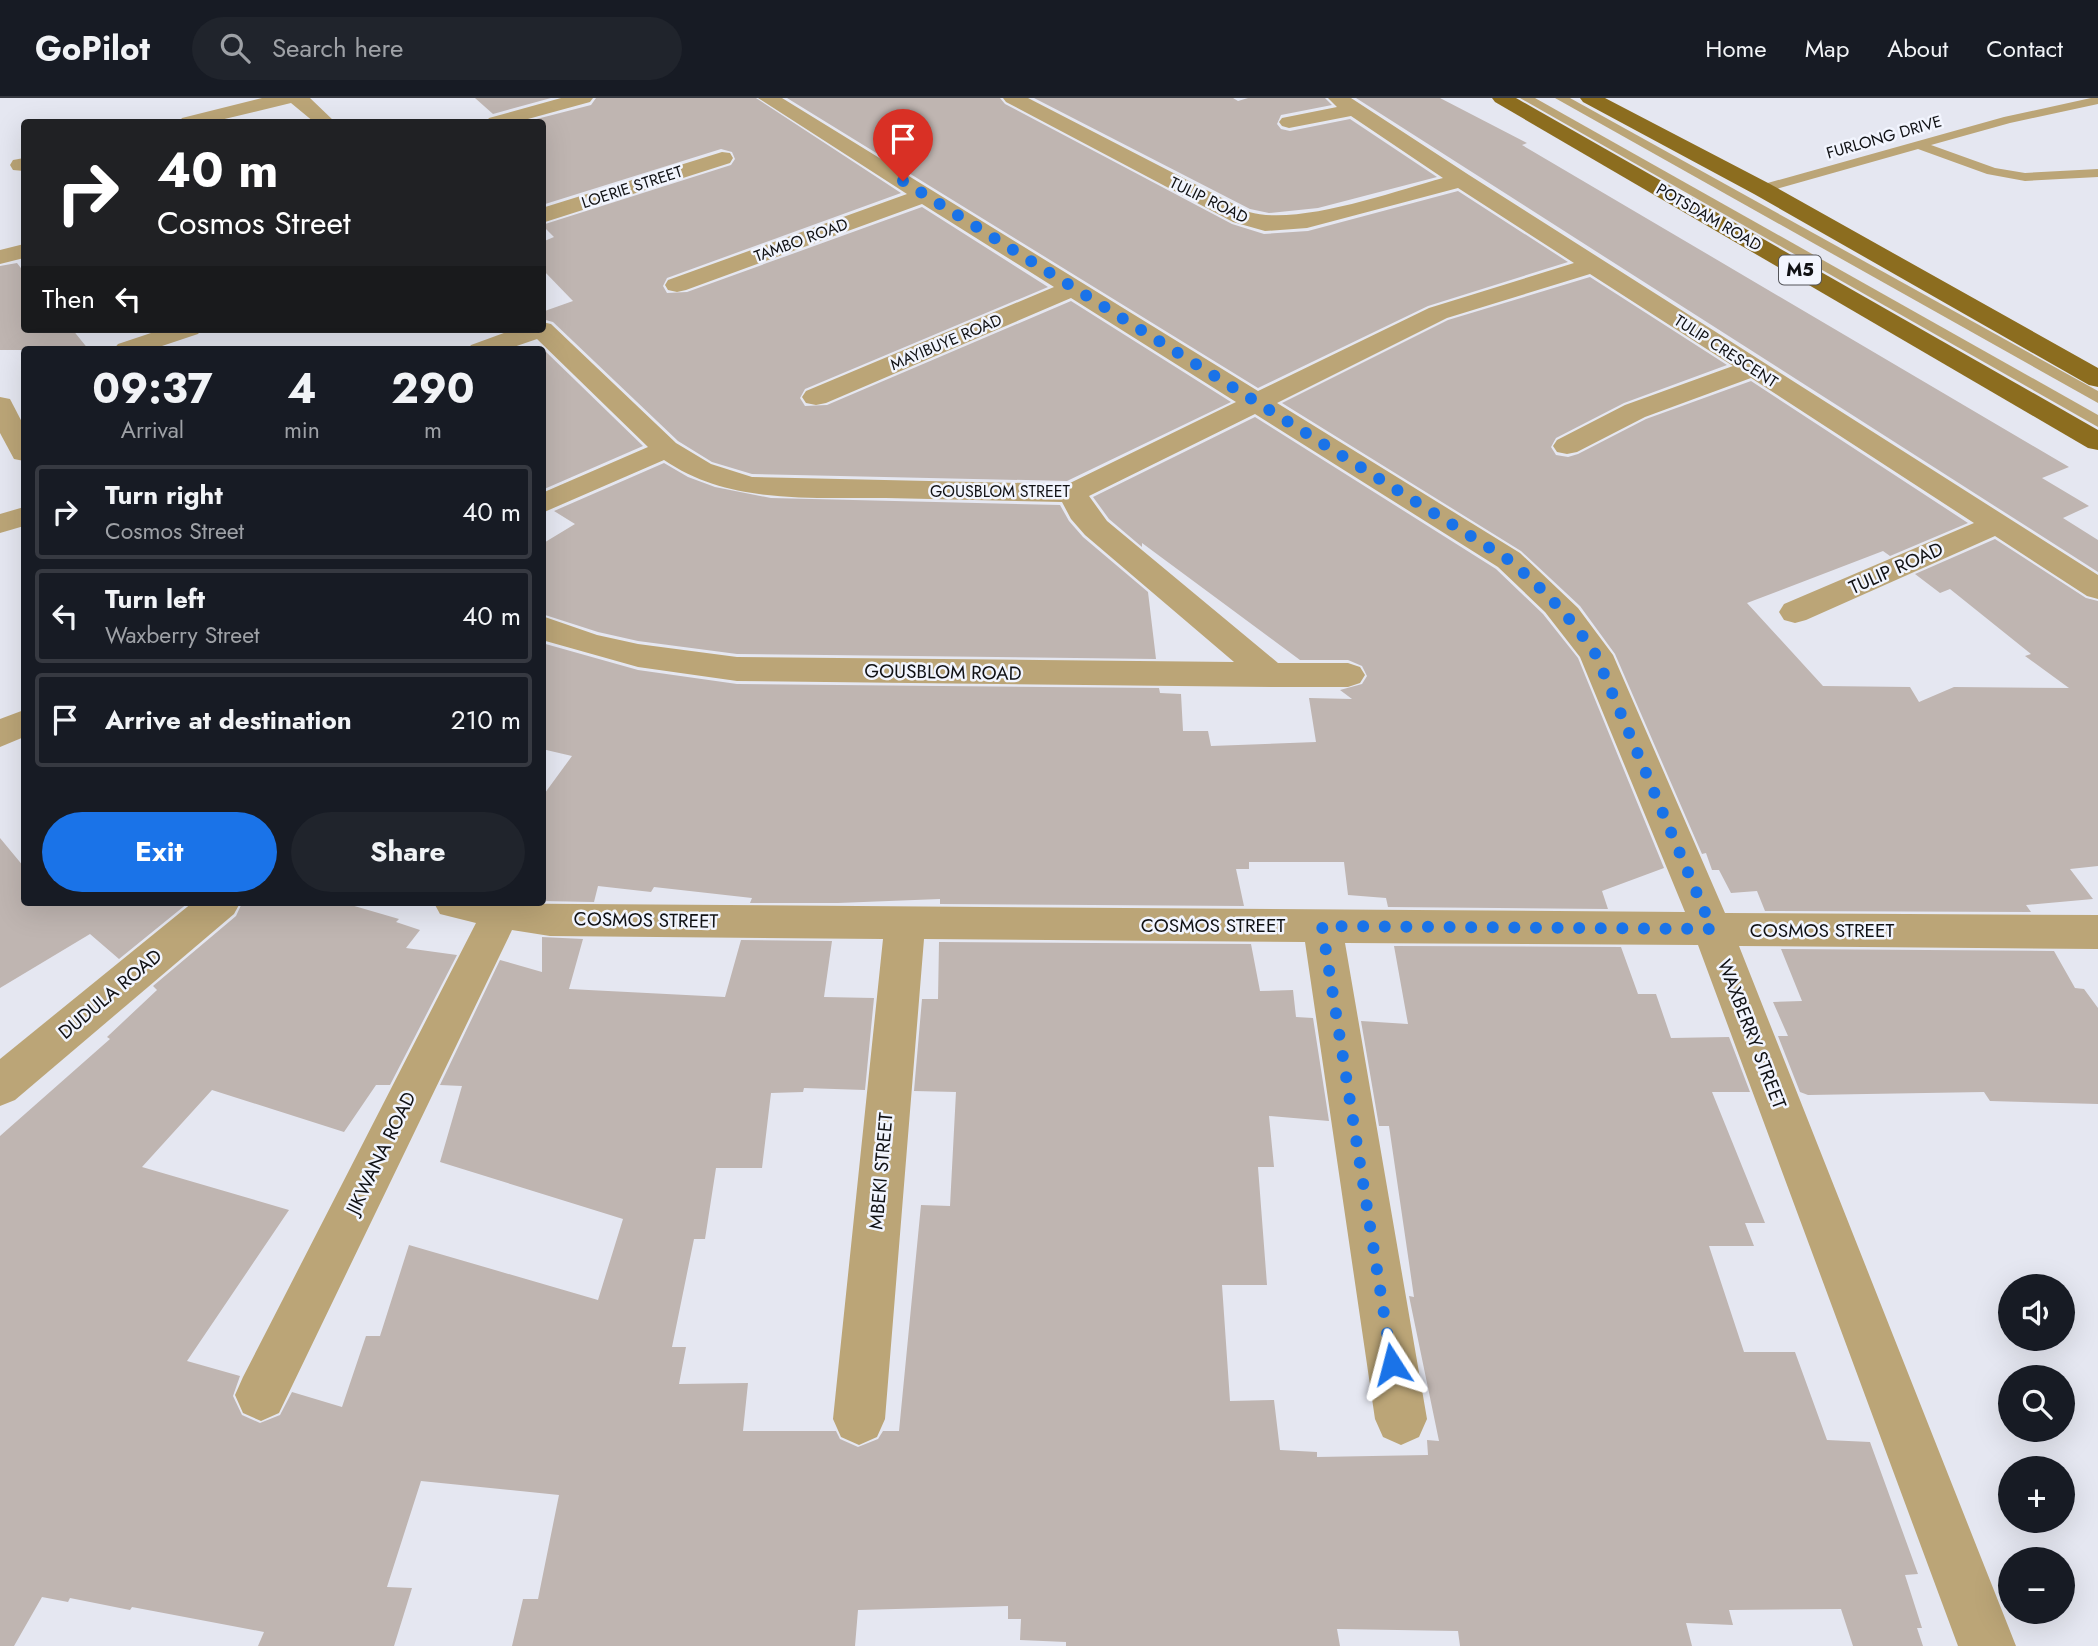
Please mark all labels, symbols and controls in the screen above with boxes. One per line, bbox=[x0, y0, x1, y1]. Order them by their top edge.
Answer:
search box bbox=[192, 17, 682, 80]
text: GoPilot bbox=[35, 25, 150, 72]
icon: search bbox=[216, 29, 254, 67]
text: Search here bbox=[272, 29, 403, 67]
text: Home bbox=[1705, 31, 1767, 66]
text: Map bbox=[1805, 31, 1849, 66]
text: About bbox=[1887, 31, 1948, 66]
text: Contact bbox=[1986, 31, 2063, 66]
pin bbox=[873, 109, 933, 181]
street label: FURLONG DRIVE bbox=[1824, 110, 1944, 164]
icon: arrive bbox=[884, 120, 922, 158]
text: 40 m bbox=[157, 135, 279, 205]
icon: right bbox=[42, 147, 133, 238]
street label: LOERIE STREET bbox=[579, 160, 686, 214]
street label: TULIP ROAD bbox=[1166, 171, 1252, 229]
street label: POTSDAM ROAD bbox=[1652, 177, 1766, 257]
text: Cosmos Street bbox=[157, 200, 351, 246]
street label: TAMBO ROAD bbox=[751, 212, 851, 268]
road number: M5 bbox=[1779, 256, 1821, 285]
text: Then bbox=[42, 280, 95, 318]
icon: left bbox=[109, 280, 147, 318]
street label: MAYIBUYE ROAD bbox=[887, 308, 1006, 376]
street label: TULIP CRESCENT bbox=[1670, 309, 1783, 393]
text: 09:37 bbox=[92, 358, 213, 419]
text: 4 bbox=[287, 358, 317, 419]
text: 290 bbox=[391, 358, 475, 419]
text: Arrival bbox=[121, 413, 184, 447]
text: min bbox=[284, 413, 320, 447]
text: m bbox=[424, 413, 442, 447]
text: Turn right bbox=[105, 476, 223, 514]
street label: GOUSBLOM STREET bbox=[930, 480, 1071, 503]
icon: right bbox=[46, 493, 84, 531]
text: 40 m bbox=[462, 493, 521, 531]
text: Cosmos Street bbox=[105, 514, 244, 548]
street label: TULIP ROAD bbox=[1845, 535, 1948, 601]
text: Turn left bbox=[105, 580, 205, 618]
icon: left bbox=[46, 597, 84, 635]
text: 40 m bbox=[462, 597, 521, 635]
text: Waxberry Street bbox=[105, 618, 260, 652]
street label: GOUSBLOM ROAD bbox=[864, 657, 1022, 687]
icon: arrive bbox=[46, 701, 84, 739]
text: Arrive at destination bbox=[105, 701, 352, 739]
text: 210 m bbox=[451, 701, 521, 739]
button: Exit bbox=[42, 812, 277, 892]
button: Share bbox=[291, 812, 525, 892]
street label: COSMOS STREET bbox=[573, 905, 719, 935]
street label: COSMOS STREET bbox=[1141, 912, 1285, 939]
street label: COSMOS STREET bbox=[1750, 917, 1894, 944]
street label: DUDULA ROAD bbox=[52, 943, 168, 1045]
street label: WAXBERRY STREET bbox=[1711, 955, 1793, 1113]
street label: JIKWANA ROAD bbox=[338, 1087, 422, 1222]
street label: MBEKI STREET bbox=[862, 1111, 900, 1231]
map controls bbox=[1998, 1274, 2075, 1624]
button: sound bbox=[1998, 1274, 2075, 1351]
position arrow bbox=[1355, 1327, 1429, 1401]
button: search bbox=[1998, 1365, 2075, 1442]
button: + bbox=[1998, 1456, 2075, 1533]
button: − bbox=[1998, 1547, 2075, 1624]

